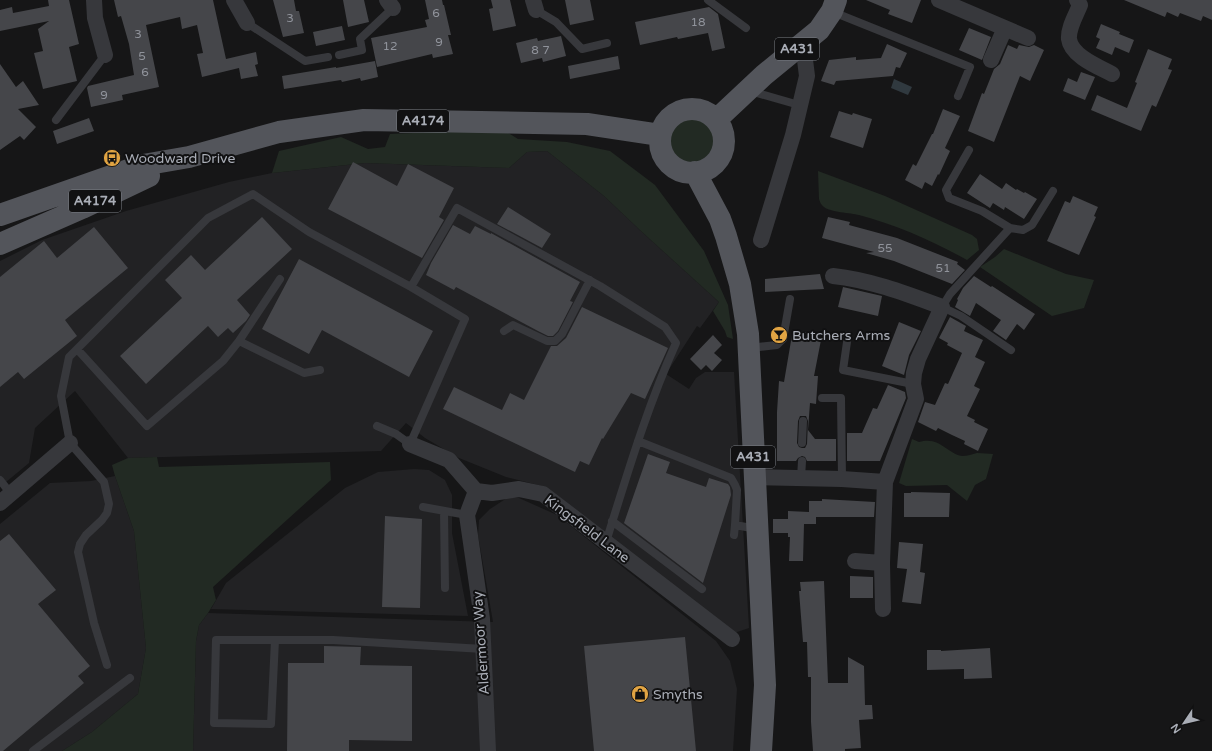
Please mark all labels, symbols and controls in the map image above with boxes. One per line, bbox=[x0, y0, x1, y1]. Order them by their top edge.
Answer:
house number: 6 bbox=[432, 6, 440, 20]
house number: 3 bbox=[286, 11, 294, 25]
house number: 18 bbox=[690, 15, 706, 29]
house number: 3 bbox=[134, 27, 142, 41]
house number: 9 bbox=[435, 35, 443, 49]
road number: A431 bbox=[775, 38, 819, 60]
house number: 12 bbox=[382, 39, 398, 53]
house number: 8 bbox=[531, 43, 539, 57]
house number: 7 bbox=[542, 43, 550, 57]
house number: 5 bbox=[138, 49, 146, 63]
house number: 6 bbox=[141, 65, 149, 79]
house number: 9 bbox=[100, 88, 108, 102]
road number: A4174 bbox=[397, 110, 449, 132]
bus stop icon: Woodward Drive bbox=[102, 148, 122, 168]
place label: Woodward Drive bbox=[125, 150, 235, 167]
road number: A4174 bbox=[69, 190, 121, 212]
house number: 55 bbox=[877, 241, 893, 255]
house number: 51 bbox=[935, 261, 951, 275]
bar icon: Butchers Arms bbox=[769, 325, 789, 345]
place label: Butchers Arms bbox=[792, 327, 891, 344]
road number: A431 bbox=[731, 446, 775, 468]
street label: Kingsfield Lane bbox=[541, 491, 633, 567]
street label: Aldermoor Way bbox=[469, 590, 493, 695]
shop icon: Smyths bbox=[630, 684, 650, 704]
place label: Smyths bbox=[653, 686, 703, 703]
north arrow bbox=[1164, 703, 1204, 743]
text: N bbox=[1168, 721, 1184, 736]

